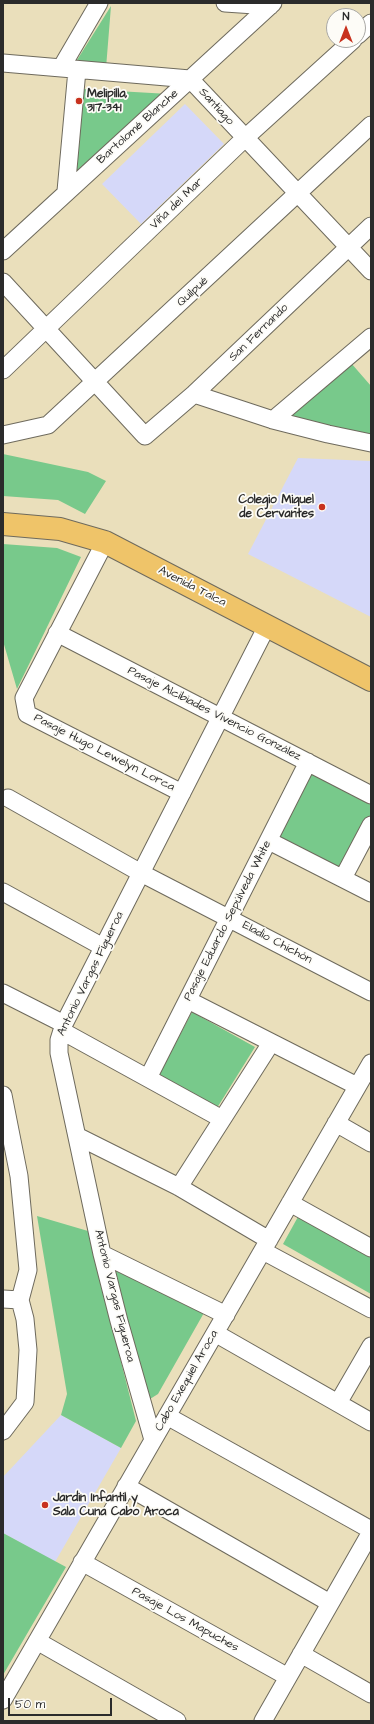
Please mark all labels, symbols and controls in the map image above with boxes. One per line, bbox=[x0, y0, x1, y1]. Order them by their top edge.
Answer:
north arrow bbox=[326, 8, 366, 48]
text: N bbox=[343, 9, 349, 24]
street label: Santiago bbox=[195, 85, 237, 129]
place label: Melipilla, 317-341 bbox=[87, 87, 128, 115]
street label: Bartolomé Blanche bbox=[94, 87, 182, 167]
marker: Melipilla, 317-341 bbox=[74, 96, 84, 106]
street label: Viña del Mar bbox=[147, 175, 207, 233]
street label: Quilpué bbox=[174, 274, 212, 310]
street label: San Fernando bbox=[226, 301, 292, 365]
place label: Colegio Miguel de Cervantes bbox=[238, 493, 314, 521]
marker: Colegio Miguel de Cervantes bbox=[317, 502, 327, 512]
street label: Avenida Talca bbox=[156, 564, 228, 610]
street label: Pasaje Alcibiades Vivencio González bbox=[125, 664, 303, 764]
street label: Pasaje Hugo Lewelyn Lorca bbox=[31, 711, 177, 795]
street label: Pasaje Eduardo Sepúlveda White bbox=[181, 838, 275, 1004]
street label: Antonio Vargas Figueroa bbox=[55, 910, 127, 1038]
street label: Eladio Chichón bbox=[240, 919, 314, 967]
street label: Antonio Vargas Figueroa bbox=[91, 1228, 137, 1364]
street label: Cabo Exequiel Aroca bbox=[152, 1328, 222, 1434]
place label: Jardin Infantil y Sala Cuna Cabo Aroca bbox=[53, 1491, 179, 1519]
marker: Jardin Infantil y Sala Cuna Cabo Aroca bbox=[40, 1500, 50, 1510]
street label: Pasaje Los Mapuches bbox=[129, 1585, 241, 1655]
scale bar bbox=[10, 1690, 114, 1716]
text: 50 m bbox=[15, 1696, 45, 1713]

